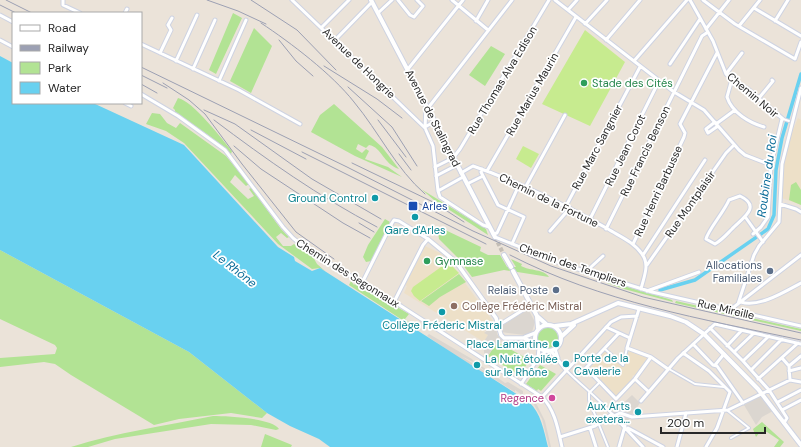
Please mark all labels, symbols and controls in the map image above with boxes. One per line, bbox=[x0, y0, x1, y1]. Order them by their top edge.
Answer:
legend bbox=[12, 12, 142, 104]
text: Road bbox=[48, 20, 76, 36]
street label: Rue Thomas Alva Edison bbox=[464, 23, 540, 137]
street label: Avenue de Hongrie bbox=[320, 25, 398, 101]
text: Railway bbox=[48, 40, 89, 56]
street label: Rue Marius Maurin bbox=[503, 50, 561, 138]
text: Park bbox=[48, 60, 72, 76]
street label: Avenue de Stalingrad bbox=[402, 67, 464, 169]
street label: Chemin Noir bbox=[724, 69, 782, 121]
place label: Stade des Cités bbox=[592, 76, 673, 90]
marker: Stade des Cités bbox=[579, 78, 589, 88]
text: Water bbox=[48, 80, 82, 96]
street label: Rue Marc Sangnier bbox=[569, 102, 625, 192]
street label: Rue Francis Benson bbox=[617, 103, 673, 199]
street label: Rue Jean Corot bbox=[602, 112, 648, 188]
water label: Roubine du Roi bbox=[753, 133, 781, 218]
street label: Rue Henri Barbusse bbox=[631, 143, 685, 239]
street label: Rue Montplaisir bbox=[662, 168, 718, 240]
street label: Chemin de la Fortune bbox=[497, 170, 601, 230]
place label: Ground Control bbox=[288, 191, 367, 205]
marker: Ground Control bbox=[370, 193, 380, 203]
place label: Arles bbox=[422, 199, 448, 213]
marker: Arles bbox=[407, 200, 419, 212]
marker: Gare d'Arles bbox=[410, 212, 420, 222]
place label: Gare d'Arles bbox=[385, 223, 445, 237]
street label: Chemin des Segonnaux bbox=[294, 235, 403, 311]
street label: Chemin des Templiers bbox=[517, 240, 629, 290]
water label: Le Rhône bbox=[210, 247, 260, 291]
place label: Gymnase bbox=[435, 254, 483, 268]
marker: Gymnase bbox=[422, 256, 432, 266]
place label: Allocations Familiales bbox=[706, 258, 762, 285]
marker: Allocations Familiales bbox=[765, 266, 775, 276]
place label: Relais Poste bbox=[488, 283, 548, 297]
marker: Relais Poste bbox=[551, 285, 561, 295]
street label: Rue Mireille bbox=[696, 296, 756, 322]
place label: Collège Frédéric Mistral bbox=[462, 299, 582, 313]
marker: Collège Frédéric Mistral bbox=[449, 301, 459, 311]
marker: Collège Fréderic Mistral bbox=[437, 307, 447, 317]
place label: Collège Fréderic Mistral bbox=[382, 318, 502, 332]
place label: Place Lamartine bbox=[467, 337, 548, 351]
marker: Place Lamartine bbox=[551, 339, 561, 349]
place label: Porte de la Cavalerie bbox=[574, 351, 629, 378]
place label: La Nuit étoilée sur le Rhône bbox=[485, 352, 558, 379]
marker: Porte de la Cavalerie bbox=[561, 359, 571, 369]
marker: La Nuit étoilée sur le Rhône bbox=[472, 360, 482, 370]
place label: Regence bbox=[501, 391, 544, 405]
marker: Regence bbox=[547, 393, 557, 403]
place label: Aux Arts exetera... bbox=[586, 399, 630, 426]
marker: Aux Arts exetera... bbox=[633, 407, 643, 417]
scale bar bbox=[661, 409, 765, 435]
text: 200 m bbox=[667, 415, 704, 431]

